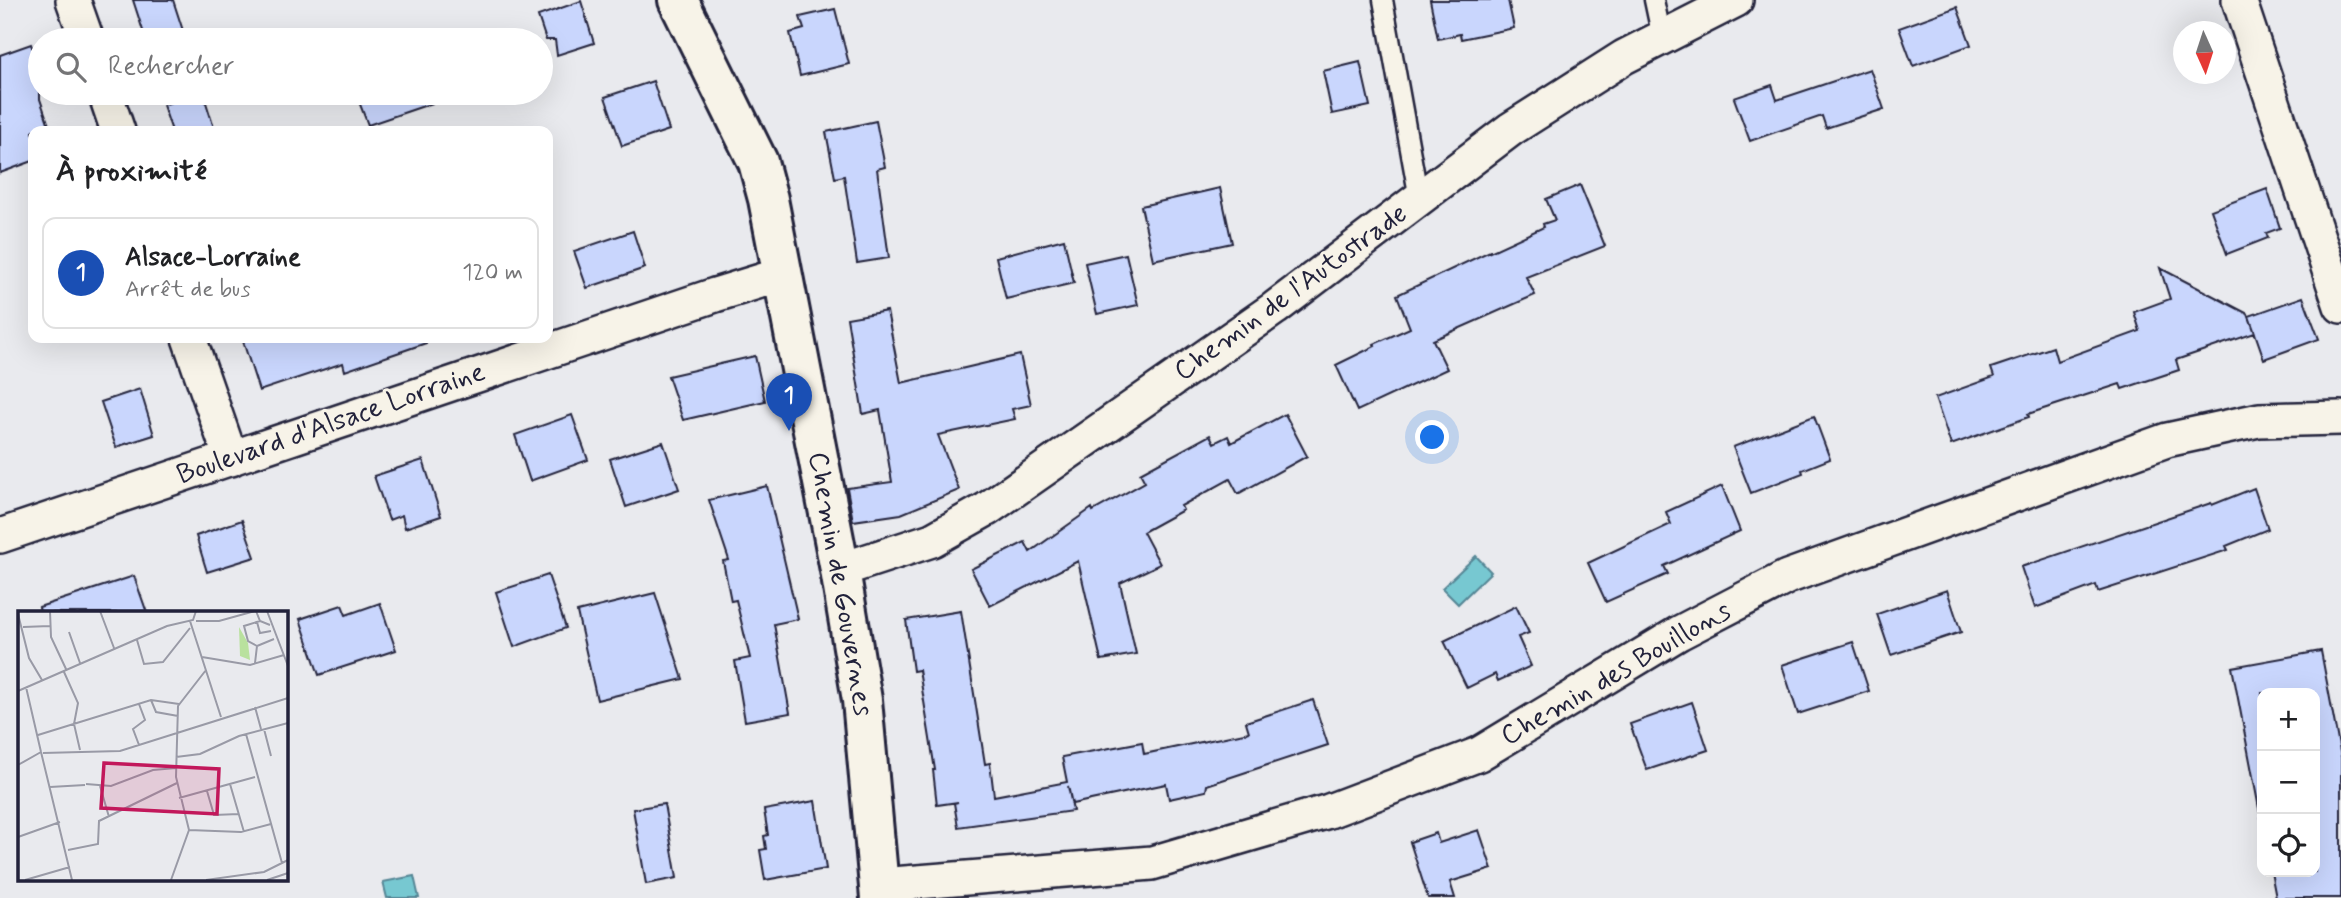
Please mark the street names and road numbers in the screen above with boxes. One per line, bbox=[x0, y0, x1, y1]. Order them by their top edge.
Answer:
street label: Chemin de l'Autostrade bbox=[1167, 196, 1415, 390]
street label: Boulevard d'Alsace Lorraine bbox=[172, 354, 490, 494]
street label: Chemin de Gouvernes bbox=[799, 449, 881, 719]
street label: Chemin des Bouillons bbox=[1494, 593, 1738, 755]

